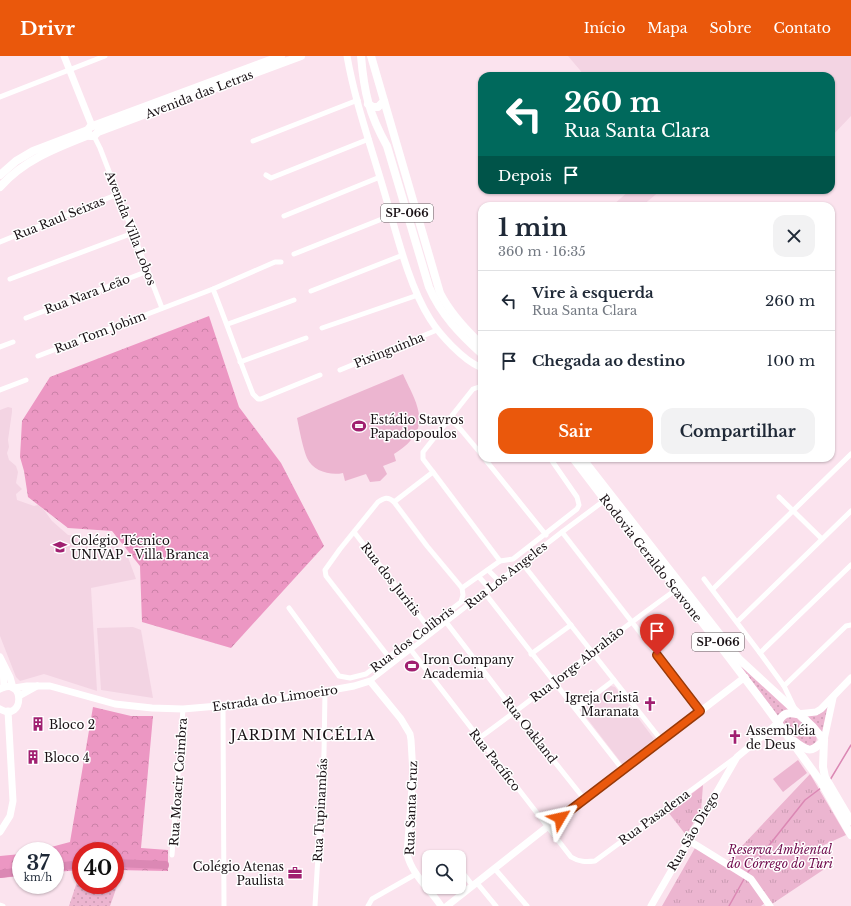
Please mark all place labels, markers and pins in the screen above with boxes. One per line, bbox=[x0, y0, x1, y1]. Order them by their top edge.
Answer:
place label: Estádio Stavros Papadopoulos bbox=[370, 412, 464, 441]
sports icon: Estádio Stavros Papadopoulos bbox=[351, 418, 367, 434]
place label: Colégio Técnico UNIVAP - Villa Branca bbox=[71, 533, 209, 562]
school or university icon: Colégio Técnico UNIVAP - Villa Branca bbox=[52, 539, 68, 555]
pin bbox=[640, 614, 674, 655]
place label: Iron Company Academia bbox=[422, 652, 514, 681]
sports icon: Iron Company Academia bbox=[404, 658, 420, 674]
place label: Igreja Cristã Maranata bbox=[565, 690, 639, 719]
church icon: Igreja Cristã Maranata bbox=[642, 696, 658, 712]
building icon: Bloco 2 bbox=[30, 716, 46, 732]
place label: Bloco 2 bbox=[49, 717, 95, 732]
place label: Assembléia de Deus bbox=[745, 723, 816, 752]
church icon: Assembléia de Deus bbox=[727, 729, 743, 745]
building icon: Bloco 4 bbox=[25, 749, 41, 765]
place label: Bloco 4 bbox=[44, 750, 90, 765]
place label: Colégio Atenas Paulista bbox=[193, 859, 284, 888]
office icon: Colégio Atenas Paulista bbox=[287, 865, 303, 881]

